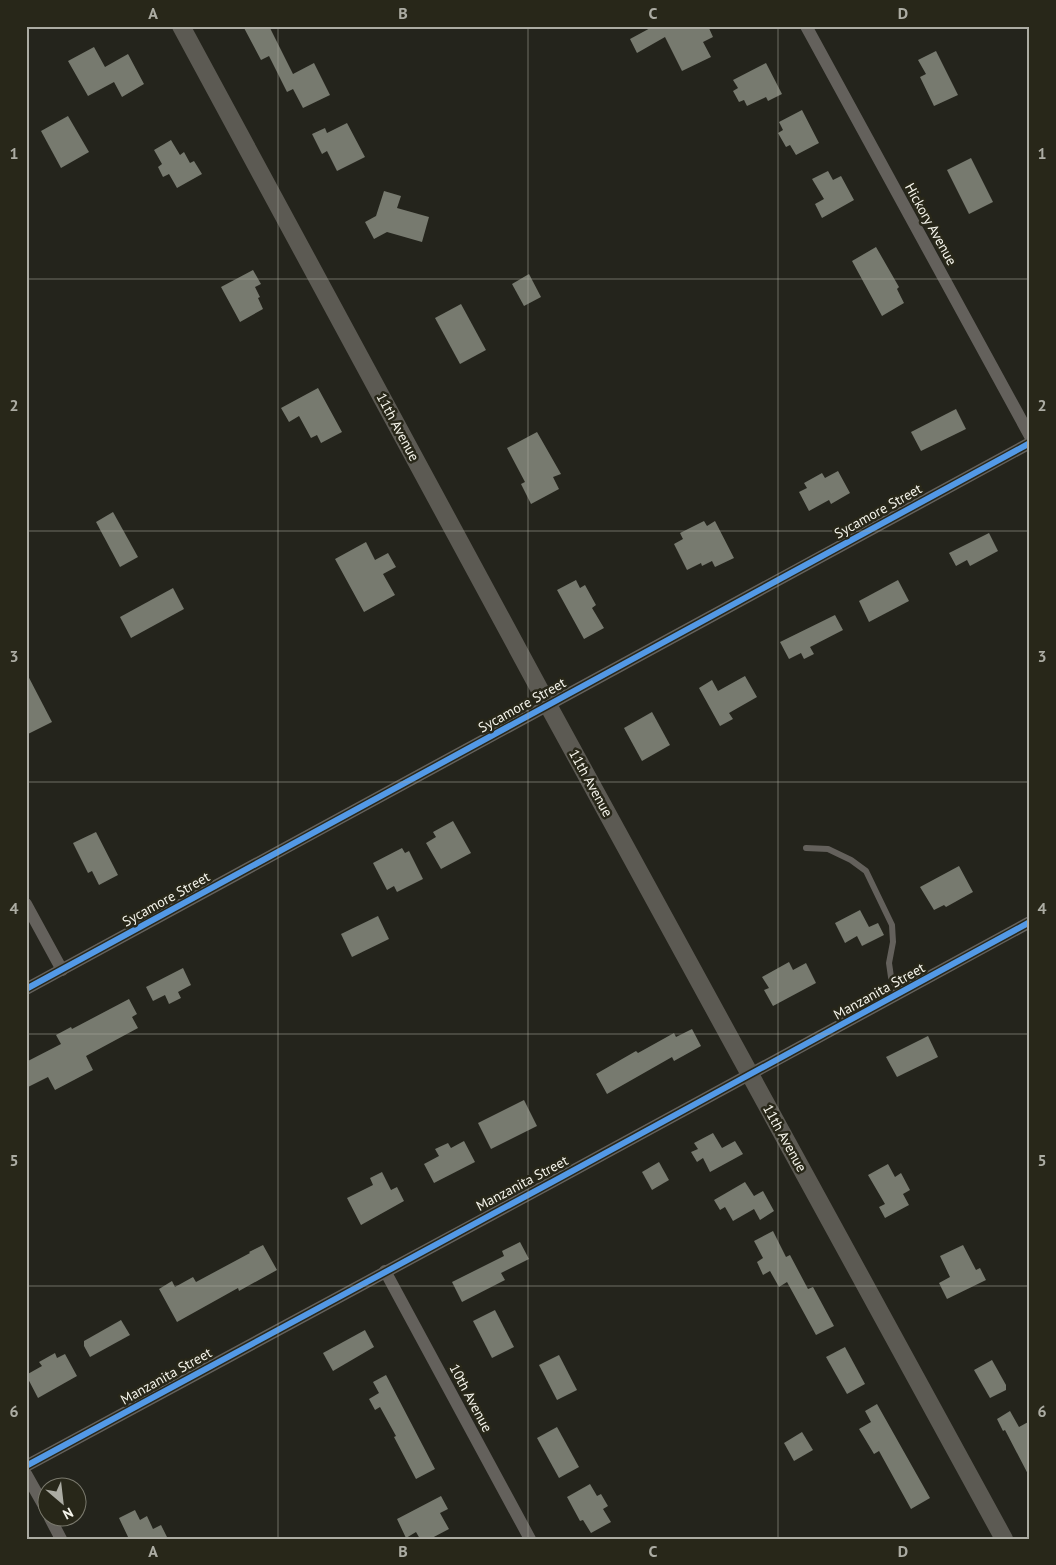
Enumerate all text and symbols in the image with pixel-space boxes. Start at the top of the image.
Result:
text: A [148,3,158,23]
text: B [398,3,408,23]
text: C [649,3,658,23]
text: D [898,3,908,23]
text: 1 [9,143,19,163]
text: 1 [1037,143,1047,163]
street label: Hickory Avenue [901,180,961,268]
street label: 11th Avenue [373,390,423,464]
text: 2 [9,395,19,415]
text: 2 [1037,395,1047,415]
street label: Sycamore Street [831,479,925,542]
text: 3 [9,646,19,666]
text: 3 [1037,646,1047,666]
street label: Sycamore Street [475,673,569,736]
street label: 11th Avenue [565,746,617,820]
street label: Sycamore Street [119,867,213,930]
text: 4 [9,898,19,918]
text: 4 [1037,898,1047,918]
street label: Manzanita Street [830,958,928,1023]
street label: 11th Avenue [759,1101,811,1175]
text: 5 [9,1150,19,1170]
text: 5 [1037,1150,1047,1170]
street label: Manzanita Street [473,1151,571,1215]
street label: Manzanita Street [117,1343,215,1408]
street label: 10th Avenue [446,1361,496,1435]
text: 6 [9,1401,19,1421]
text: 6 [1037,1401,1047,1421]
north arrow [38,1478,88,1528]
text: N [60,1503,76,1524]
text: A [148,1541,158,1561]
text: B [398,1541,408,1561]
text: C [649,1541,658,1561]
text: D [898,1541,908,1561]

